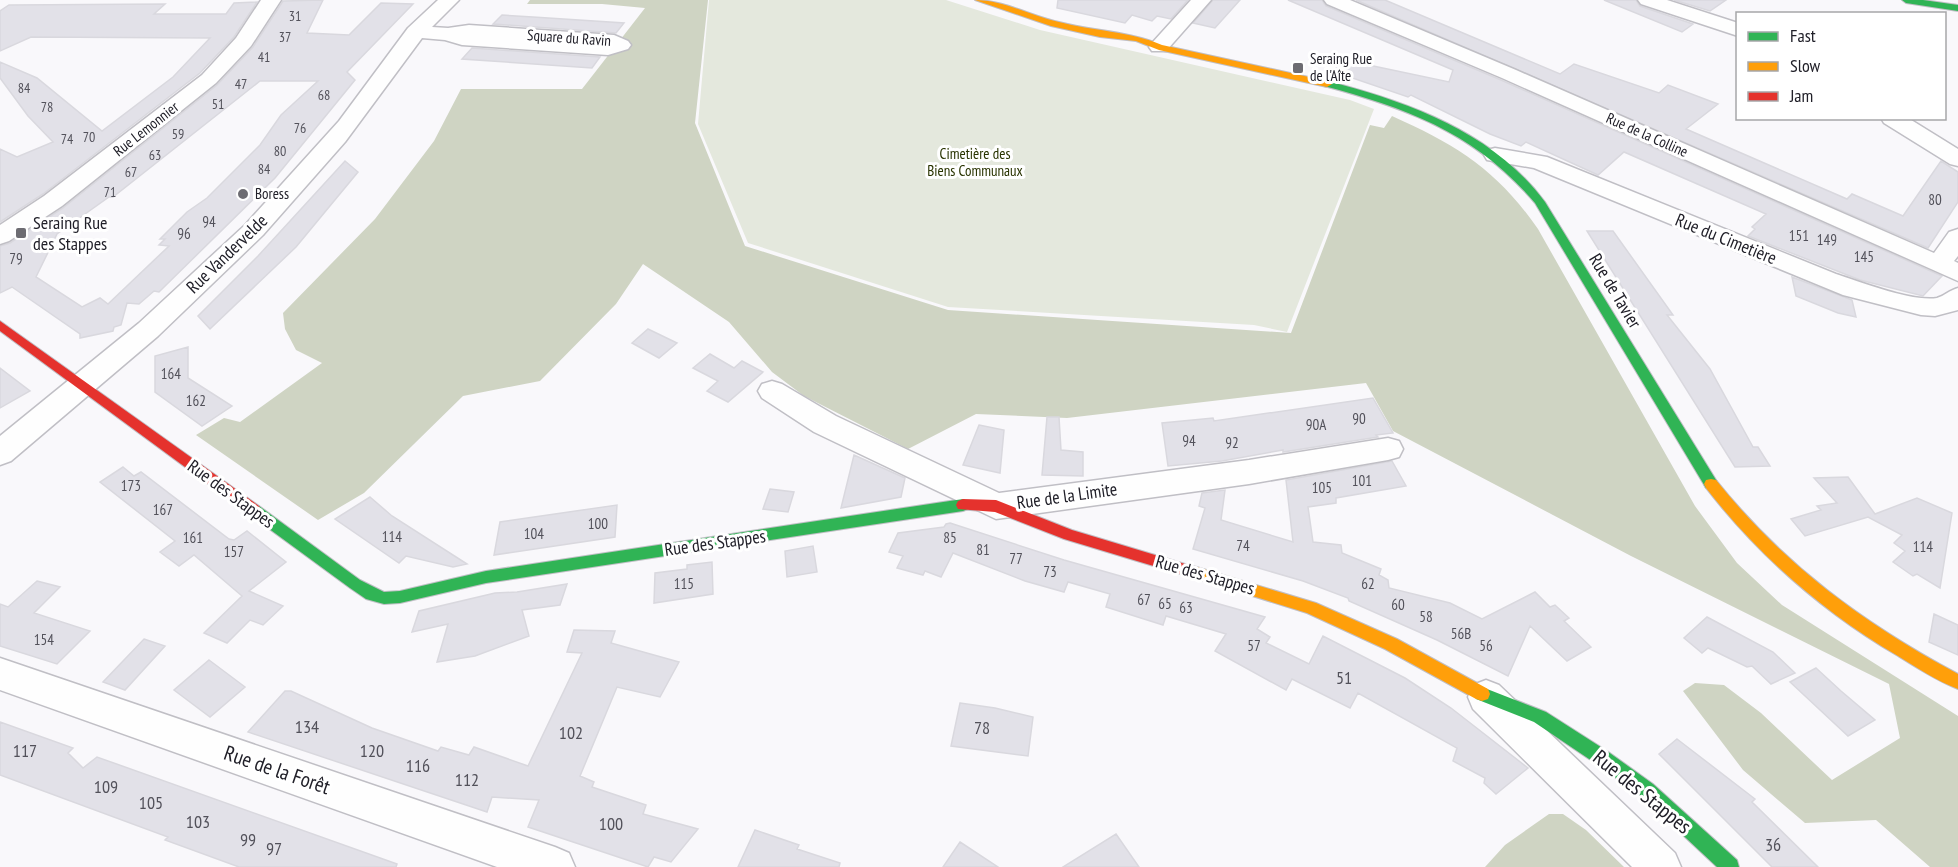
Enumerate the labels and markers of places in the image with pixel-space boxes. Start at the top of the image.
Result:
place label: Seraing Rue de l'Aîte [1310,49,1372,85]
marker: Seraing Rue de l'Aîte [1291,61,1305,75]
place label: Boress [255,184,289,203]
marker: Boress [236,187,250,201]
place label: Seraing Rue des Stappes [33,211,108,255]
marker: Seraing Rue des Stappes [14,226,28,240]

